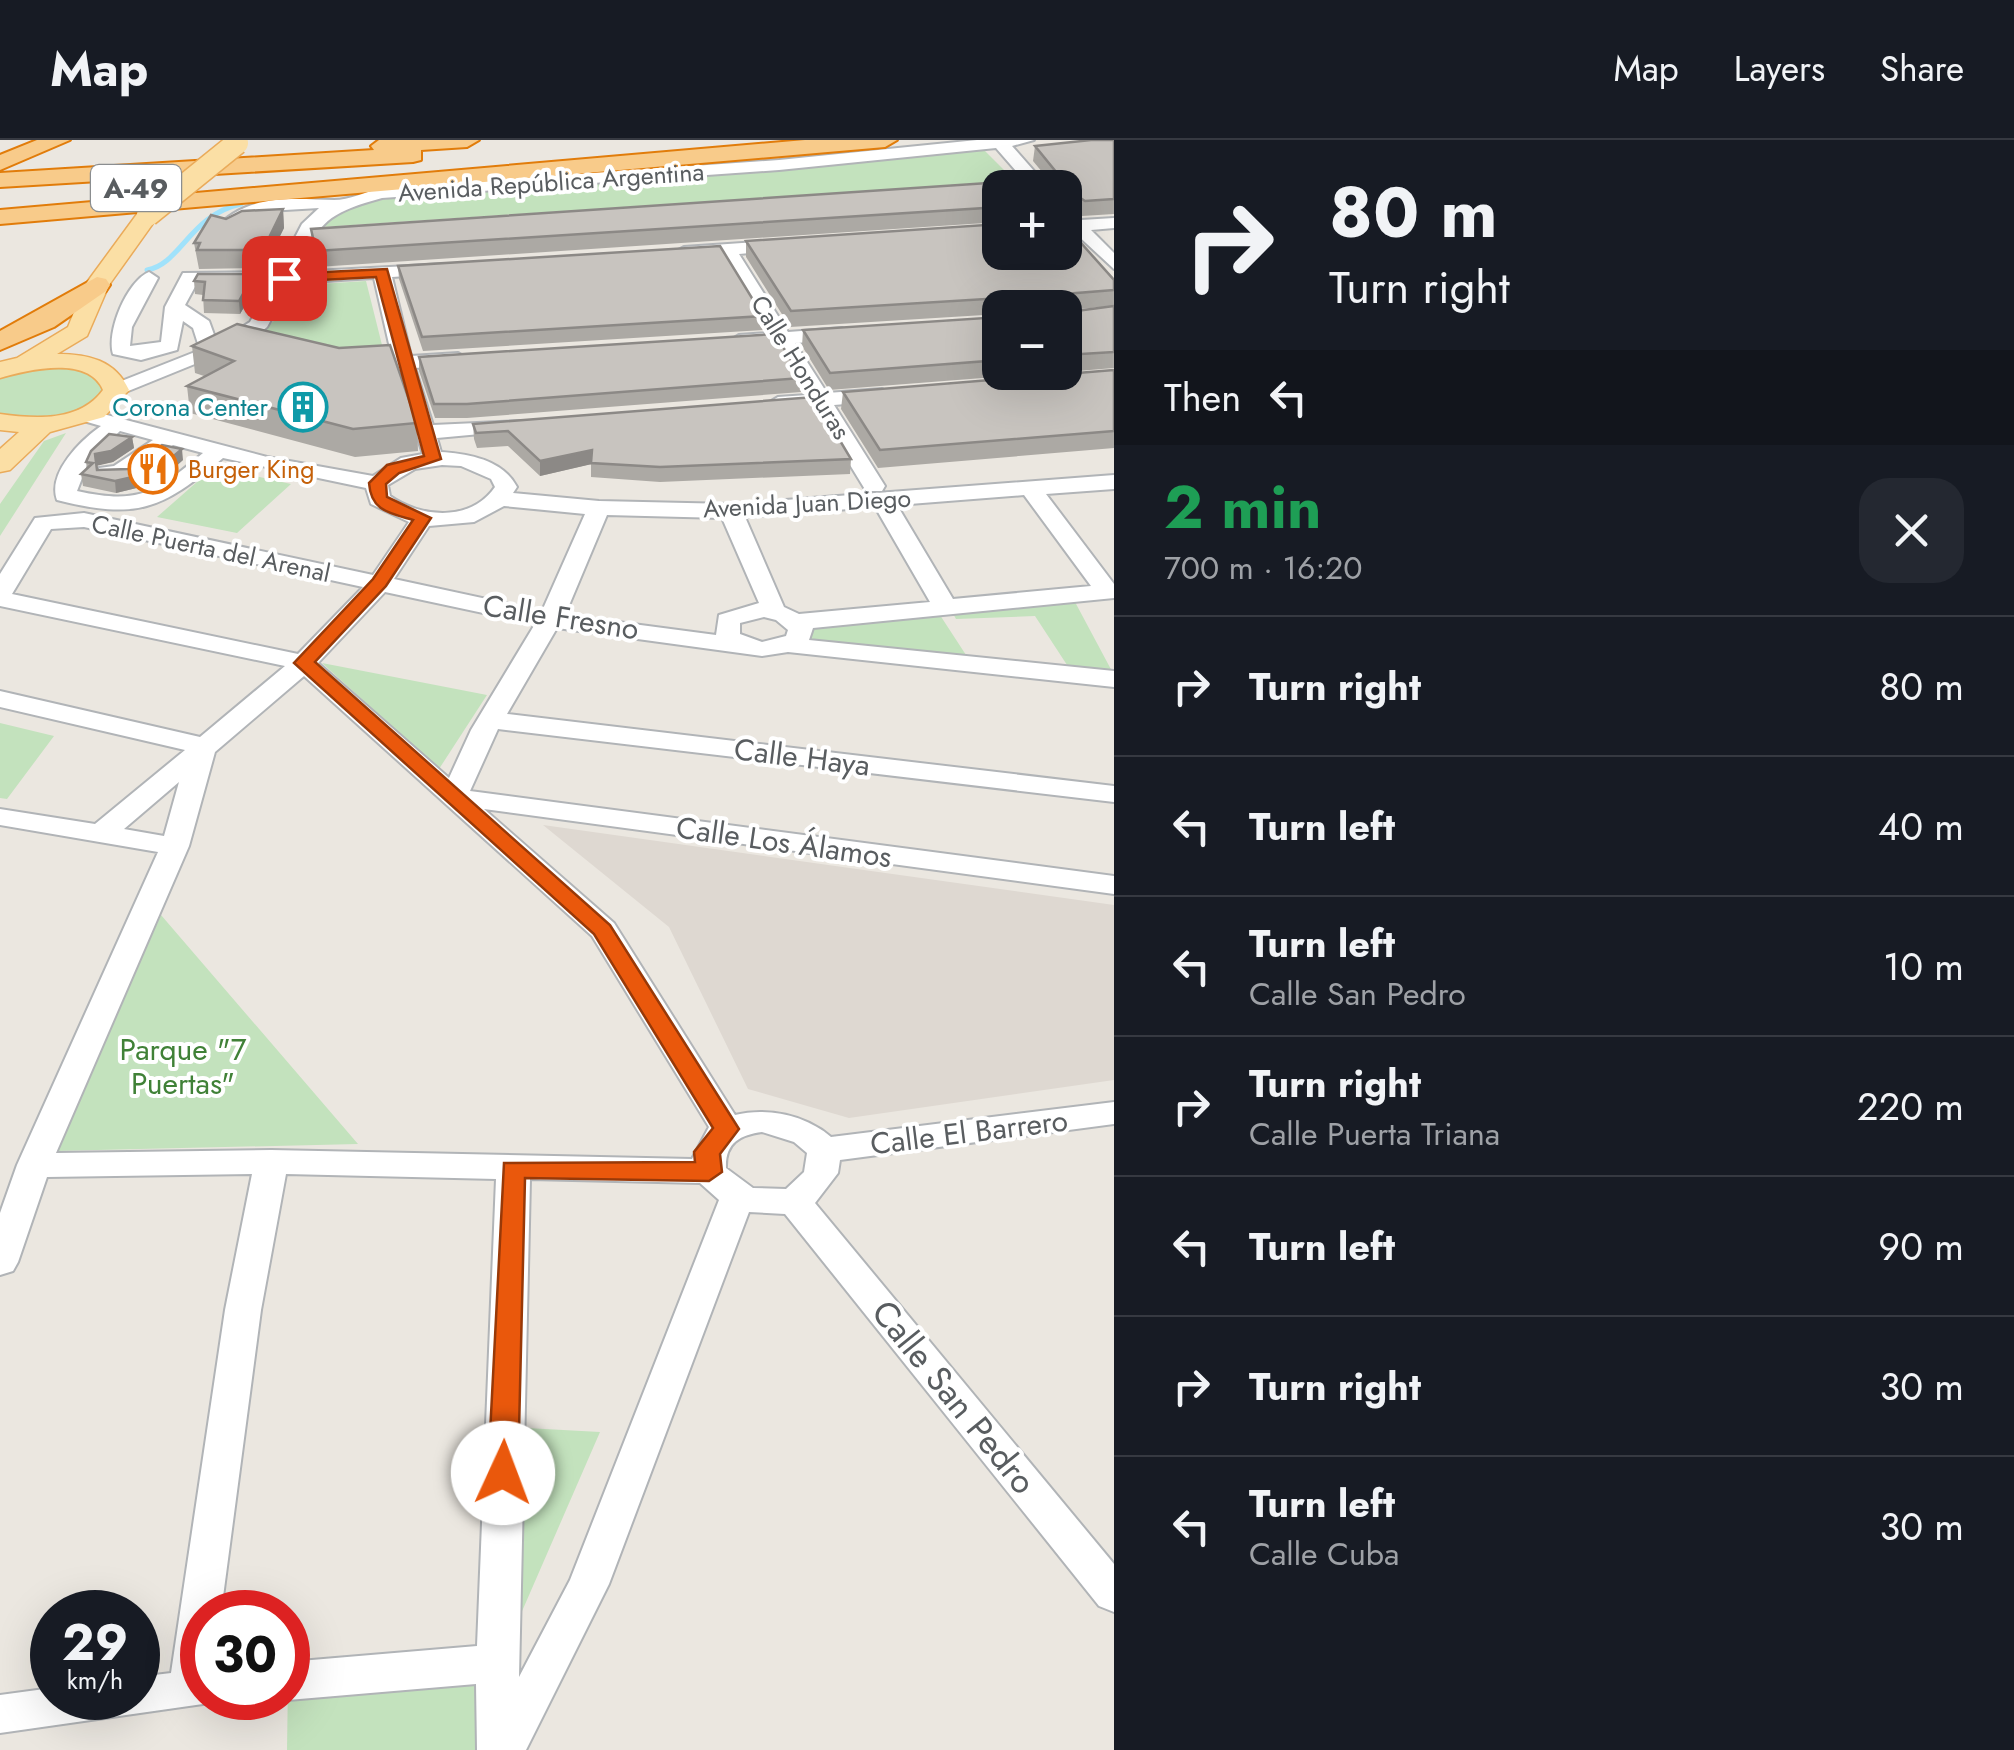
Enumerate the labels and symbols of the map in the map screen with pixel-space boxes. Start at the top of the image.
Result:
street label: Avenida República Argentina [397,153,705,211]
road number: A-49 [91,165,181,211]
pin [242,236,327,321]
street label: Calle Honduras [742,288,860,446]
building icon: Corona Center [277,381,329,433]
place label: Corona Center [112,389,268,425]
restaurant icon: Burger King [127,443,179,495]
place label: Burger King [188,451,314,487]
street label: Avenida Juan Diego [702,480,912,526]
street label: Calle Puerta del Arenal [88,505,334,591]
street label: Calle Fresno [480,583,642,651]
street label: Calle Haya [732,727,872,787]
street label: Calle Los Álamos [673,806,895,878]
park label: Parque "7 Puertas" [120,1028,247,1105]
street label: Calle El Barrero [868,1099,1070,1165]
street label: Calle San Pedro [860,1289,1048,1505]
position arrow [451,1421,555,1525]
speed limit sign: 30 [180,1590,310,1720]

